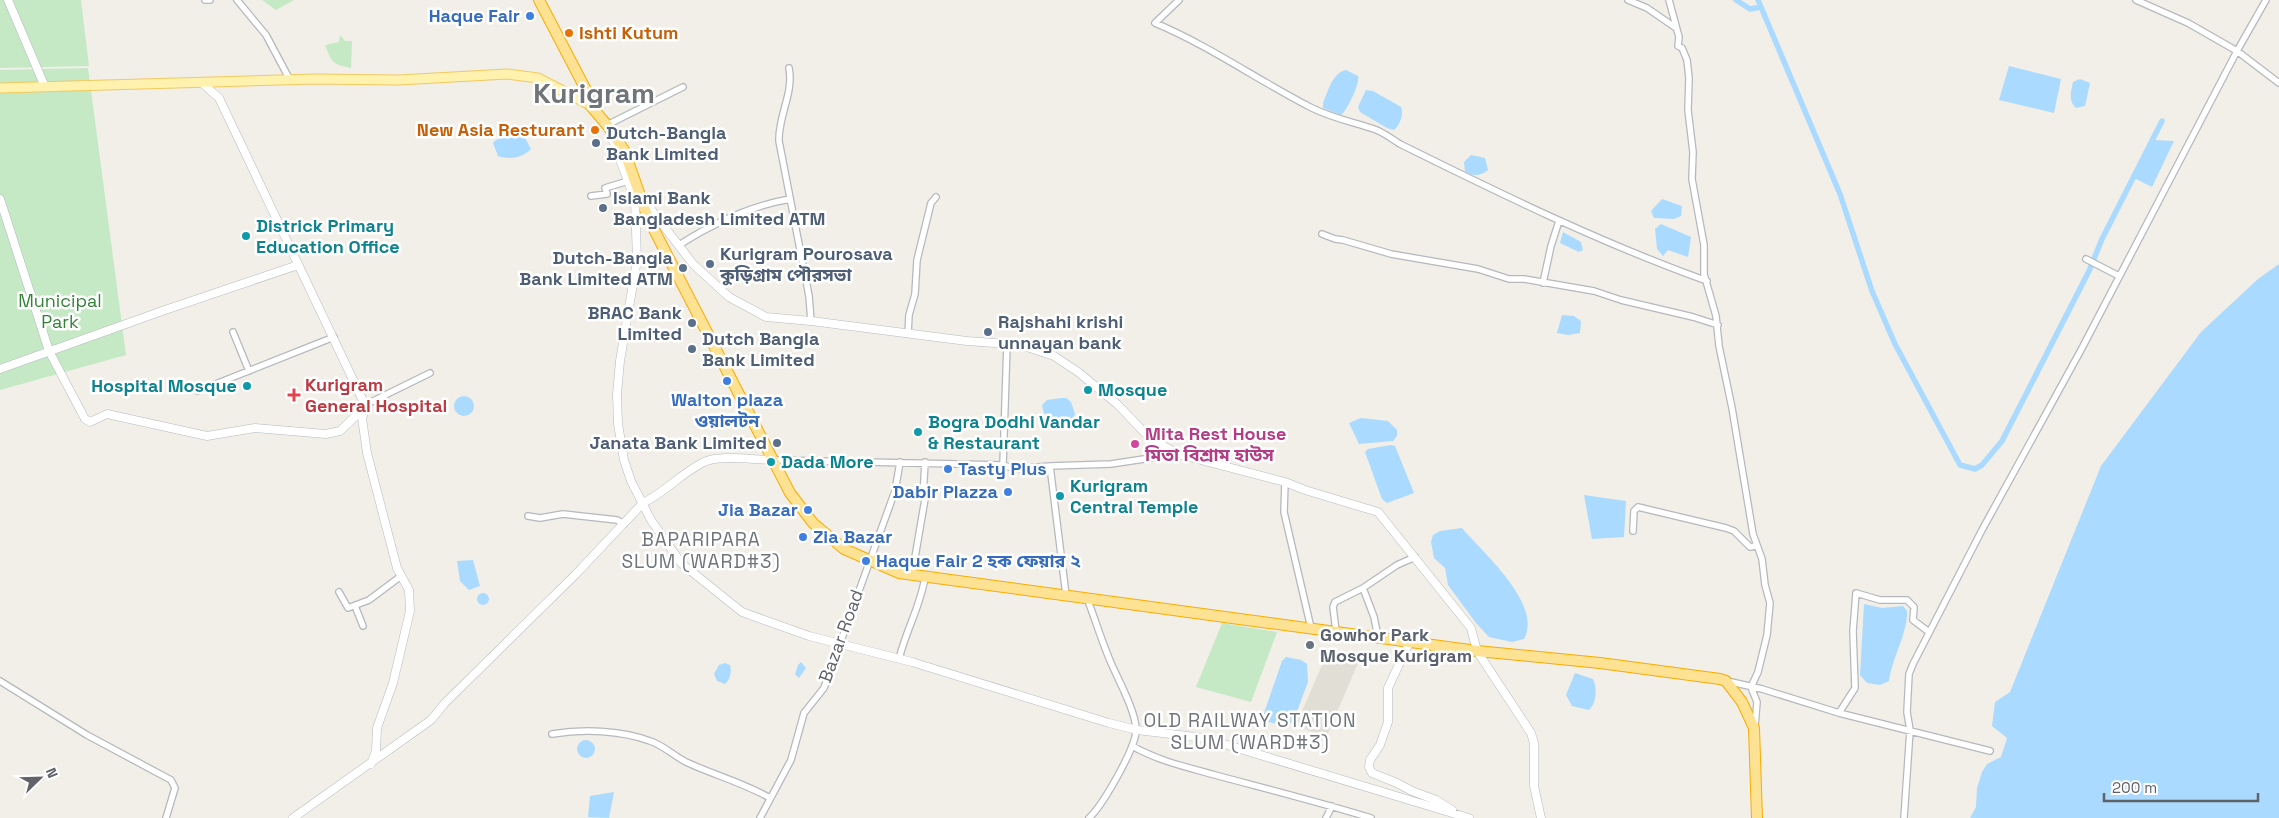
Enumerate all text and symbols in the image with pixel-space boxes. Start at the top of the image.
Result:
place label: Haque Fair [429,4,520,27]
marker: Haque Fair [524,10,536,22]
place label: Ishti Kutum [579,21,678,44]
marker: Ishti Kutum [563,27,575,39]
district label: Kurigram [533,75,655,111]
place label: New Asia Resturant [417,118,585,141]
place label: Dutch-Bangla Bank Limited [606,121,727,165]
marker: New Asia Resturant [589,124,601,136]
marker: Dutch-Bangla Bank Limited [590,137,602,149]
place label: Islami Bank Bangladesh Limited ATM [613,186,825,230]
marker: Islami Bank Bangladesh Limited ATM [597,202,609,214]
place label: Districk Primary Education Office [256,214,400,258]
marker: Districk Primary Education Office [240,230,252,242]
place label: Kurigram Pourosava কুড়িগ্রাম পৌরসভা [719,242,893,286]
place label: Dutch-Bangla Bank Limited ATM [519,246,674,290]
marker: Kurigram Pourosava কুড়িগ্রাম পৌরসভা [704,258,716,270]
marker: Dutch-Bangla Bank Limited ATM [677,262,689,274]
park label: Municipal Park [18,289,102,333]
place label: BRAC Bank Limited [588,301,682,345]
place label: Rajshahi krishi unnayan bank [998,310,1123,354]
marker: BRAC Bank Limited [686,317,698,329]
marker: Rajshahi krishi unnayan bank [982,326,994,338]
place label: Dutch Bangla Bank Limited [702,327,820,371]
marker: Dutch Bangla Bank Limited [686,343,698,355]
place label: Kurigram General Hospital [305,373,447,417]
place label: Hospital Mosque [91,374,237,397]
marker: Walton plaza ওয়ালটন [721,375,733,387]
place label: Mosque [1098,378,1167,401]
marker: Hospital Mosque [241,380,253,392]
marker: Mosque [1082,384,1094,396]
marker: Kurigram General Hospital [287,388,301,402]
place label: Walton plaza ওয়ালটন [671,388,784,432]
place label: Bogra Dodhi Vandar & Restaurant [928,410,1100,454]
place label: Mita Rest House মিতা বিশ্রাম হাউস [1144,422,1286,466]
marker: Bogra Dodhi Vandar & Restaurant [912,426,924,438]
place label: Janata Bank Limited [590,431,767,454]
marker: Janata Bank Limited [771,437,783,449]
marker: Mita Rest House মিতা বিশ্রাম হাউস [1129,438,1141,450]
place label: Dada More [781,450,874,473]
marker: Dada More [765,456,777,468]
place label: Tasty Plus [958,457,1047,480]
marker: Tasty Plus [942,463,954,475]
place label: Kurigram Central Temple [1070,474,1198,518]
place label: Dabir Plazza [893,480,999,503]
marker: Dabir Plazza [1002,486,1014,498]
marker: Kurigram Central Temple [1054,490,1066,502]
place label: Jia Bazar [718,498,798,521]
marker: Jia Bazar [802,504,814,516]
place label: Zia Bazar [813,525,892,548]
district label: BAPARIPARA SLUM (WARD#3) [621,527,781,574]
marker: Zia Bazar [797,531,809,543]
place label: Haque Fair 2 হক ফেয়ার ২ [876,549,1081,572]
marker: Haque Fair 2 হক ফেয়ার ২ [860,555,872,567]
street label: Bazar Road [813,586,868,686]
place label: Gowhor Park Mosque Kurigram [1320,623,1472,667]
marker: Gowhor Park Mosque Kurigram [1304,639,1316,651]
district label: OLD RAILWAY STATION SLUM (WARD#3) [1143,708,1357,755]
north arrow [15,753,65,803]
text: N [42,765,62,781]
scale bar [2104,770,2258,802]
text: 200 m [2112,778,2157,797]

